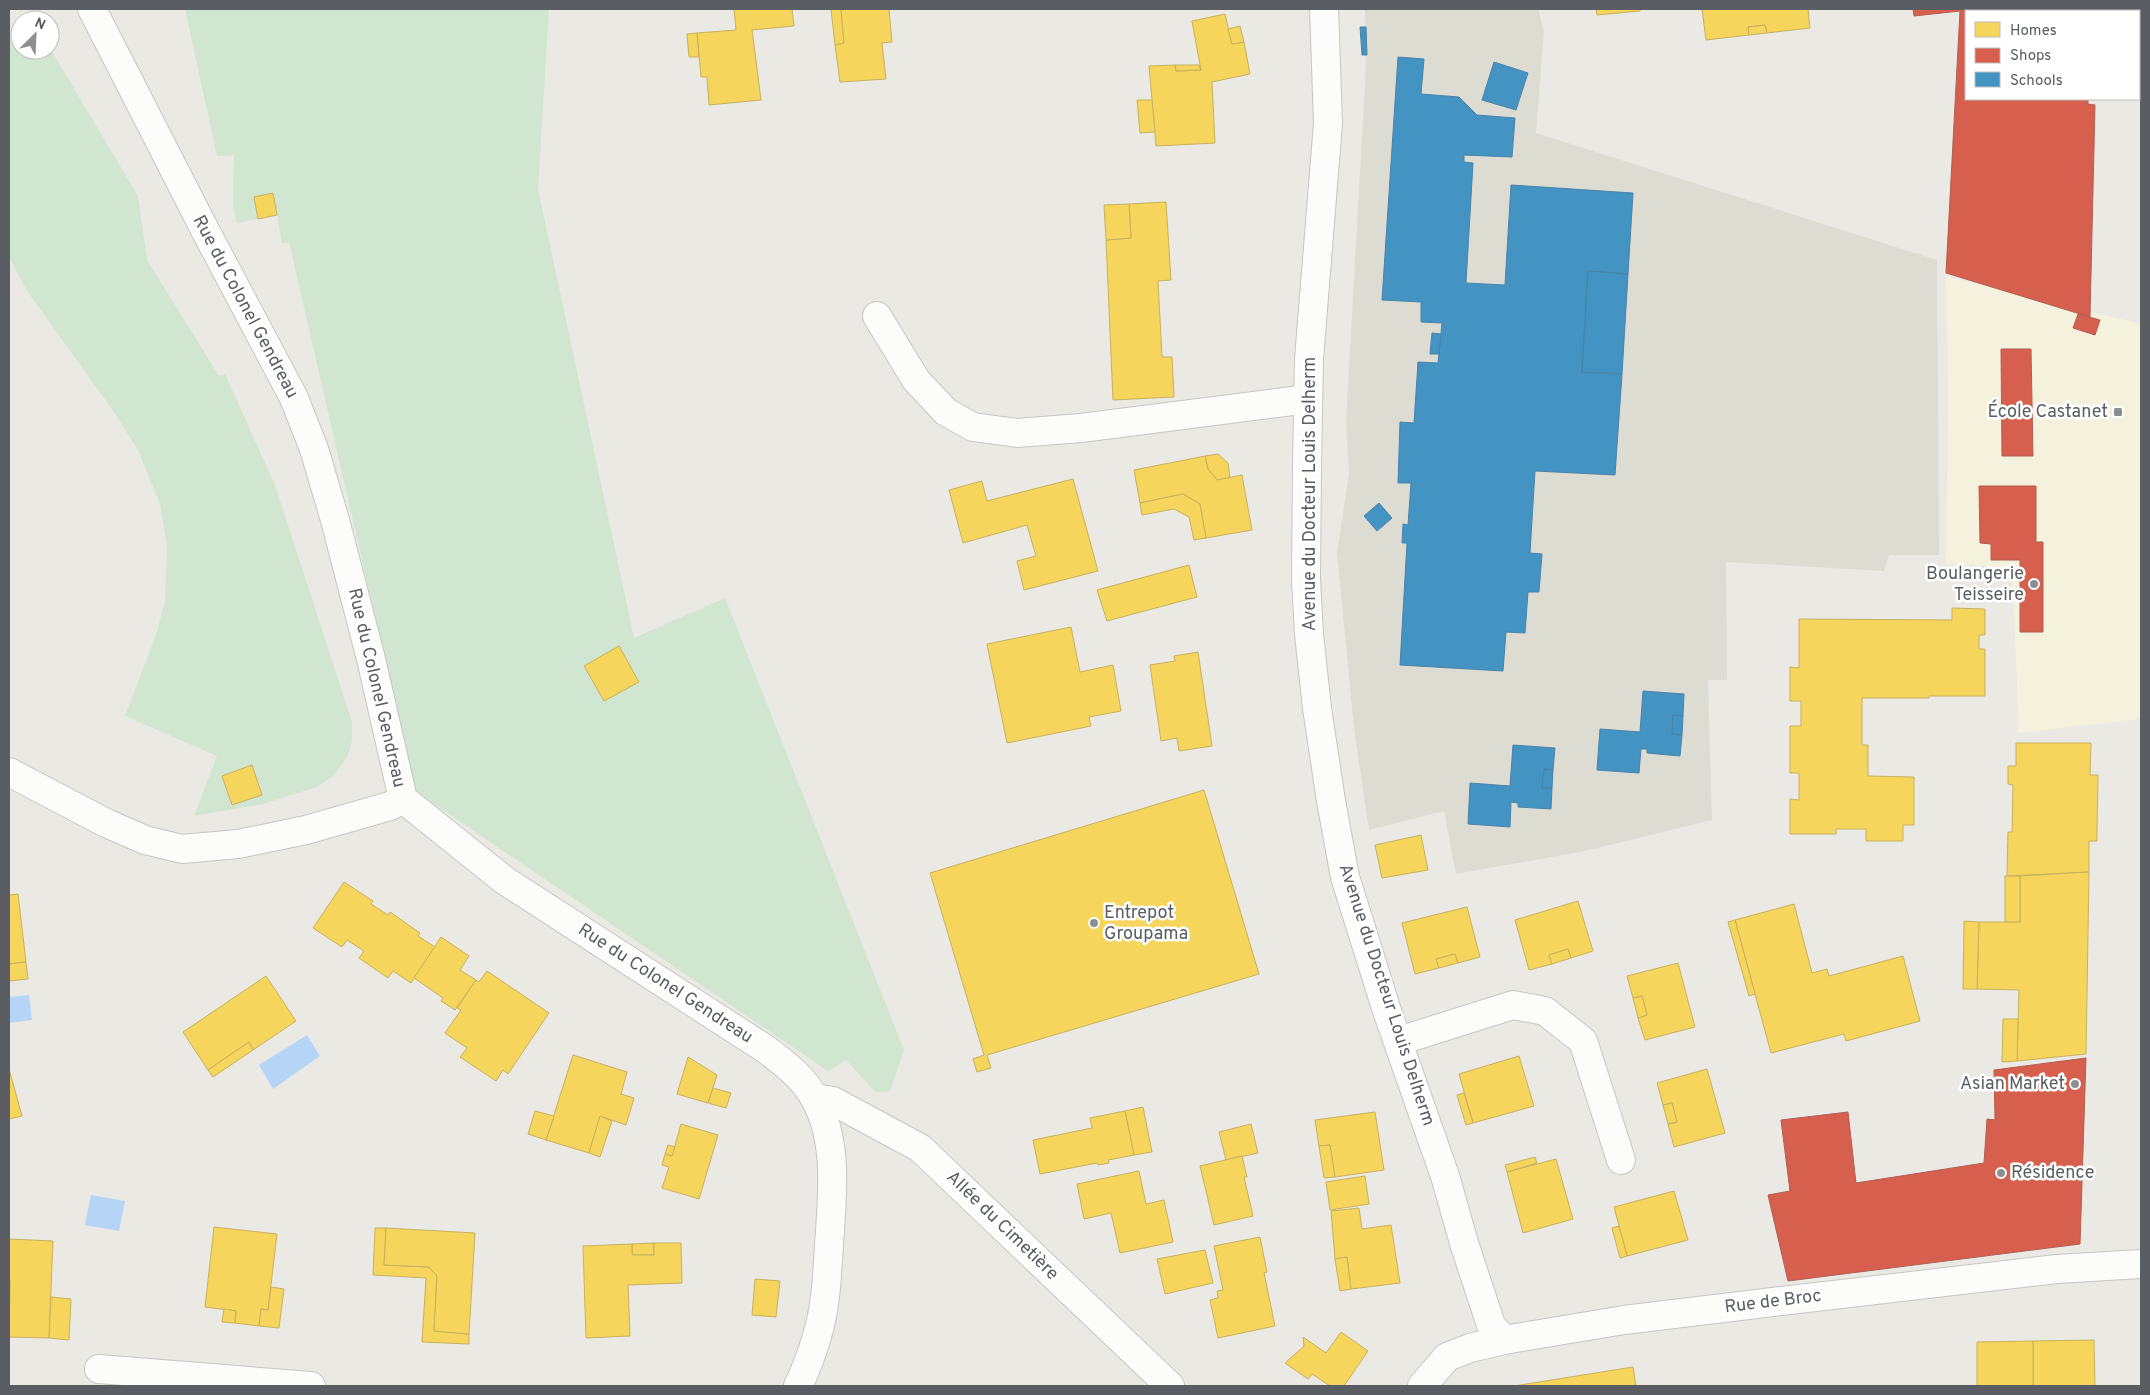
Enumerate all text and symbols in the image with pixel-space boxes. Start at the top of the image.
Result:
north arrow [10,10,60,60]
legend [1965,10,2140,100]
text: N [32,15,48,34]
text: Homes [2010,22,2057,41]
text: Shops [2010,47,2051,66]
text: Schools [2010,72,2063,91]
street label: Rue du Colonel Gendreau [187,211,303,403]
street label: Avenue du Docteur Louis Delherm [1299,357,1322,631]
place label: École Castanet [1988,399,2108,424]
marker: École Castanet [2112,406,2124,418]
place label: Boulangerie Teisseire [1926,563,2024,607]
marker: Boulangerie Teisseire [2028,578,2040,590]
street label: Rue du Colonel Gendreau [342,586,410,790]
street label: Avenue du Docteur Louis Delherm [1333,861,1439,1129]
place label: Entrepot Groupama [1104,902,1188,946]
marker: Entrepot Groupama [1088,917,1100,929]
street label: Rue du Colonel Gendreau [573,919,757,1049]
place label: Asian Market [1960,1073,2065,1096]
marker: Asian Market [2069,1078,2081,1090]
place label: Résidence [2011,1162,2094,1185]
street label: Allée du Cimetière [941,1166,1063,1286]
marker: Résidence [1995,1167,2007,1179]
street label: Rue de Broc [1723,1285,1823,1319]

